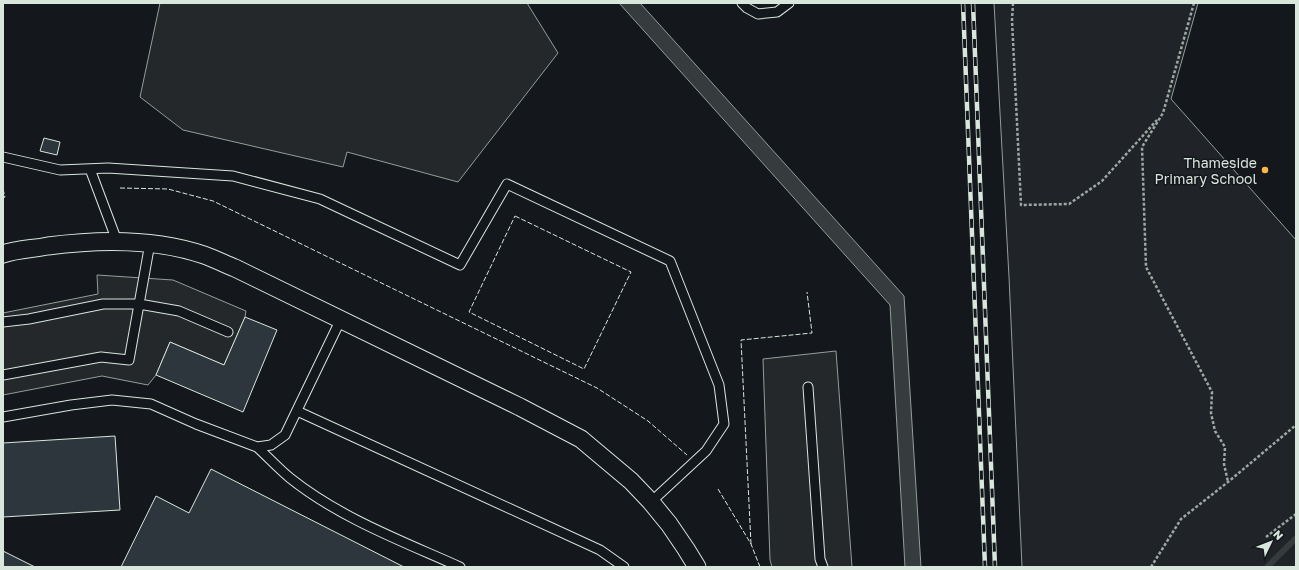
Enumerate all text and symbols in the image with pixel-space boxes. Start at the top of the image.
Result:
place label: Thameside Primary School [1155,154,1257,187]
marker: Thameside Primary School [1260,165,1270,175]
north arrow [1251,522,1291,562]
text: N [1271,527,1286,542]

